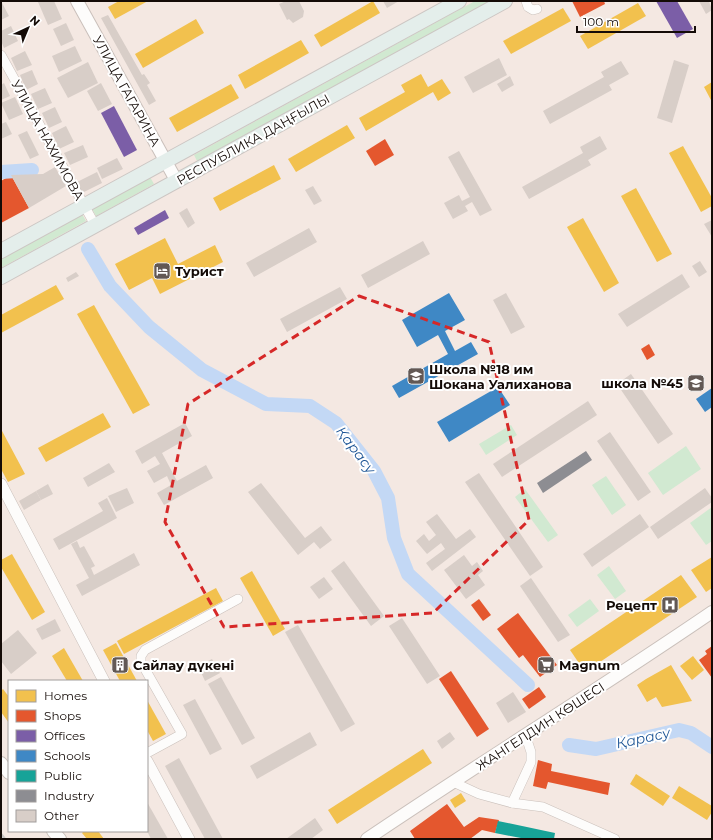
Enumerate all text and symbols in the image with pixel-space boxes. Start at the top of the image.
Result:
north arrow [8,8,48,48]
scale bar [577,8,695,34]
text: N [27,13,43,29]
text: 100 m [583,14,619,29]
street label: УЛИЦА ГАГАРИНА [90,33,164,149]
street label: УЛИЦА НАХИМОВА [8,77,88,203]
street label: РЕСПУБЛИКА ДАҢҒЫЛЫ [174,90,332,188]
hotel icon: Турист [152,261,172,281]
place label: Турист [175,263,224,279]
place label: Школа №18 им Шокана Уалиханова [429,361,572,392]
school or university icon: Школа №18 им Шокана Уалиханова [406,366,426,386]
school or university icon: школа №45 [686,373,706,393]
place label: школа №45 [601,375,683,391]
water label: Қарасу [332,423,380,478]
hospital icon: Рецепт [660,595,680,615]
place label: Рецепт [606,597,657,613]
building icon: Сайлау дүкені [110,655,130,675]
supermarket icon: Magnum [536,655,556,675]
place label: Сайлау дүкені [133,657,234,673]
place label: Magnum [559,657,620,673]
street label: ЖАНГЕЛДИН КӨШЕСІ [473,678,607,774]
legend [8,680,148,832]
text: Homes [44,688,87,703]
text: Shops [44,708,81,723]
water label: Қарасу [614,723,673,753]
text: Offices [44,728,85,743]
text: Schools [44,748,90,763]
text: Public [44,768,82,783]
text: Industry [44,788,94,803]
text: Other [44,808,79,823]

